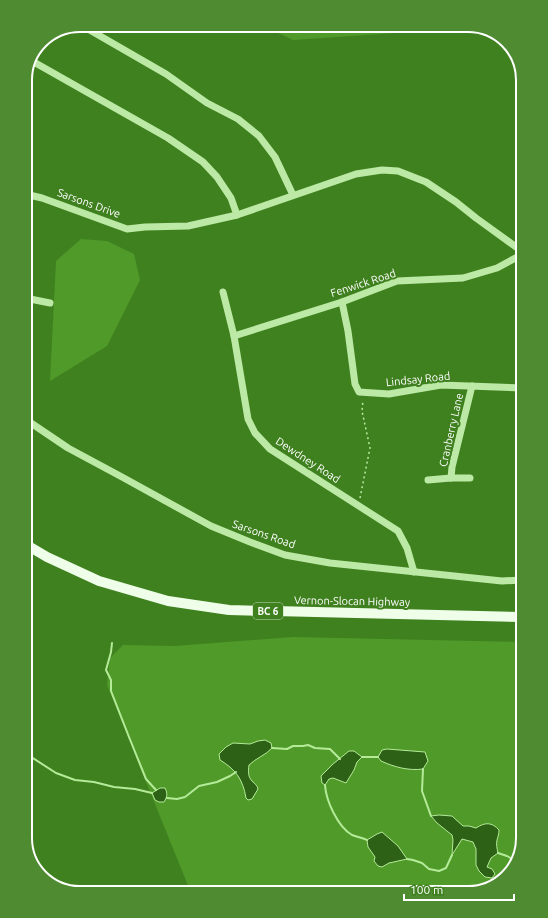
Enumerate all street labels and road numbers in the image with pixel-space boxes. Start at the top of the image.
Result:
street label: Sarsons Drive [56,186,122,220]
street label: Fenwick Road [329,267,397,299]
street label: Lindsay Road [385,370,451,388]
street label: Cranberry Lane [437,392,465,468]
street label: Dewdney Road [274,435,342,485]
street label: Sarsons Road [231,518,297,550]
street label: Vernon-Slocan Highway [294,594,411,608]
road number: BC 6 [253,603,283,619]

